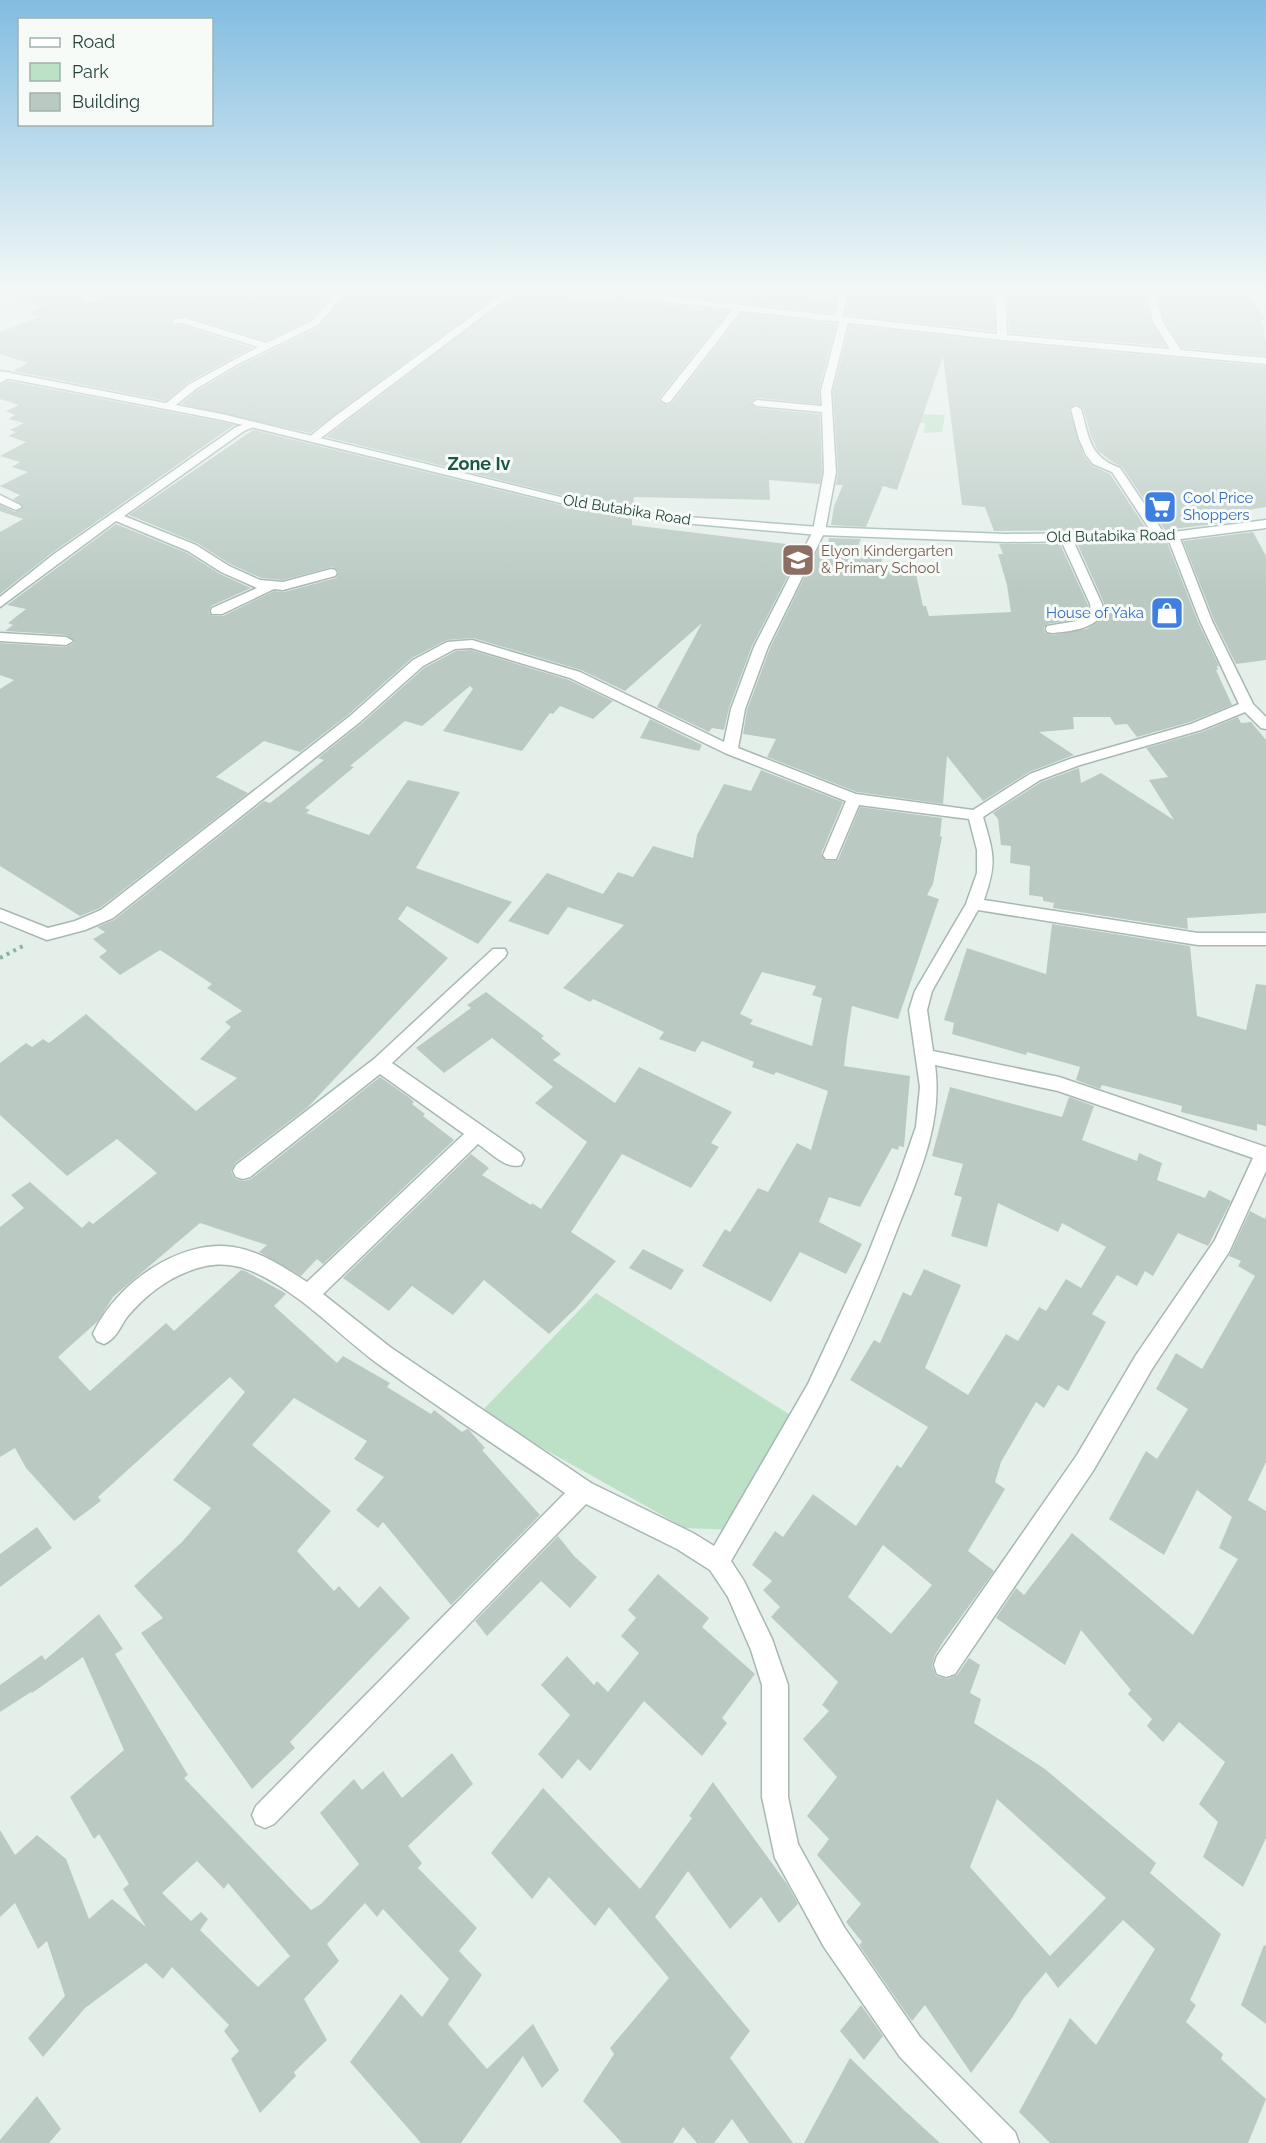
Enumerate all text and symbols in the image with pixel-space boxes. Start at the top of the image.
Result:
legend [18,18,213,126]
text: Road [72,31,115,52]
text: Park [72,61,109,82]
text: Building [72,91,140,112]
district label: Zone Iv [448,453,511,474]
supermarket icon: Cool Price Shoppers [1142,489,1178,525]
place label: Cool Price Shoppers [1183,489,1254,524]
street label: Old Butabika Road [562,491,692,529]
street label: Old Butabika Road [1046,526,1176,546]
school or university icon: Elyon Kindergarten & Primary School [780,542,816,578]
place label: Elyon Kindergarten & Primary School [821,542,953,577]
shop icon: House of Yaka [1149,595,1185,631]
place label: House of Yaka [1046,604,1144,622]

